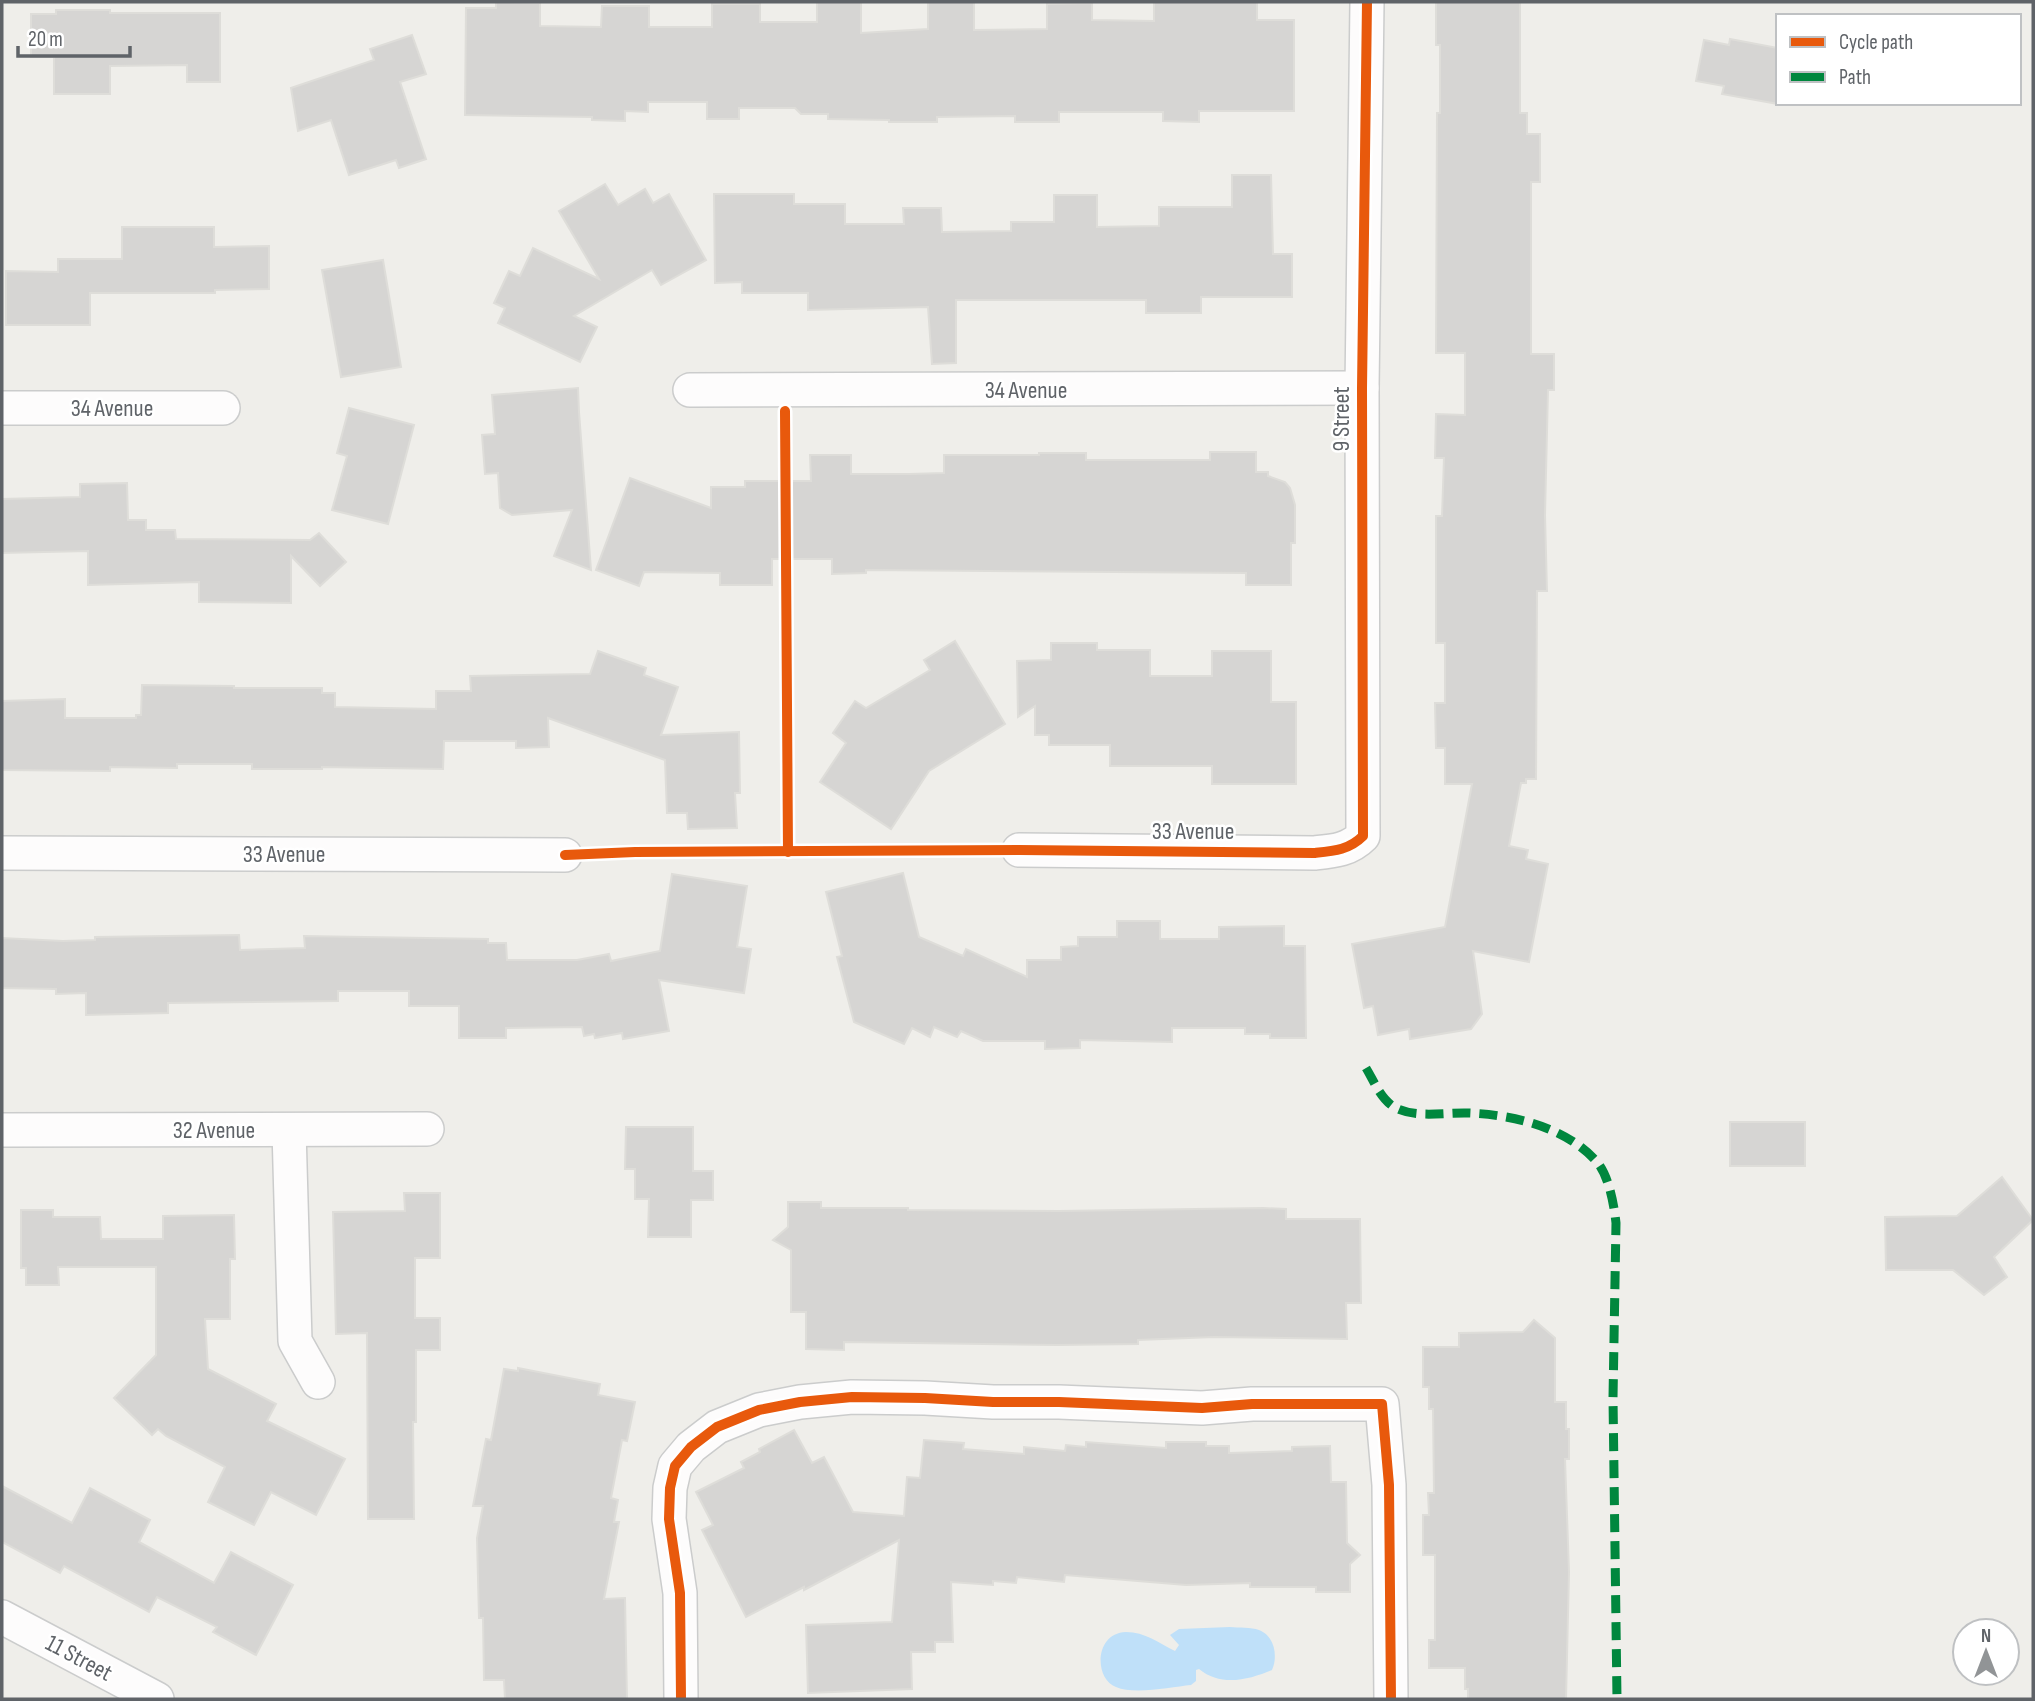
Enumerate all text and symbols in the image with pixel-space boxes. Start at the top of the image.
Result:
scale bar [18,14,130,58]
legend [1776,14,2021,105]
text: 20 m [28,27,63,52]
text: Cycle path [1839,30,1913,55]
text: Path [1839,65,1871,90]
street label: 34 Avenue [985,376,1067,405]
street label: 9 Street [1327,386,1356,452]
street label: 34 Avenue [71,394,153,423]
street label: 33 Avenue [1152,817,1234,846]
street label: 33 Avenue [243,840,325,869]
street label: 32 Avenue [173,1116,255,1145]
north arrow [1951,1617,2021,1687]
text: N [1981,1625,1991,1648]
street label: 11 Street [41,1628,117,1688]

